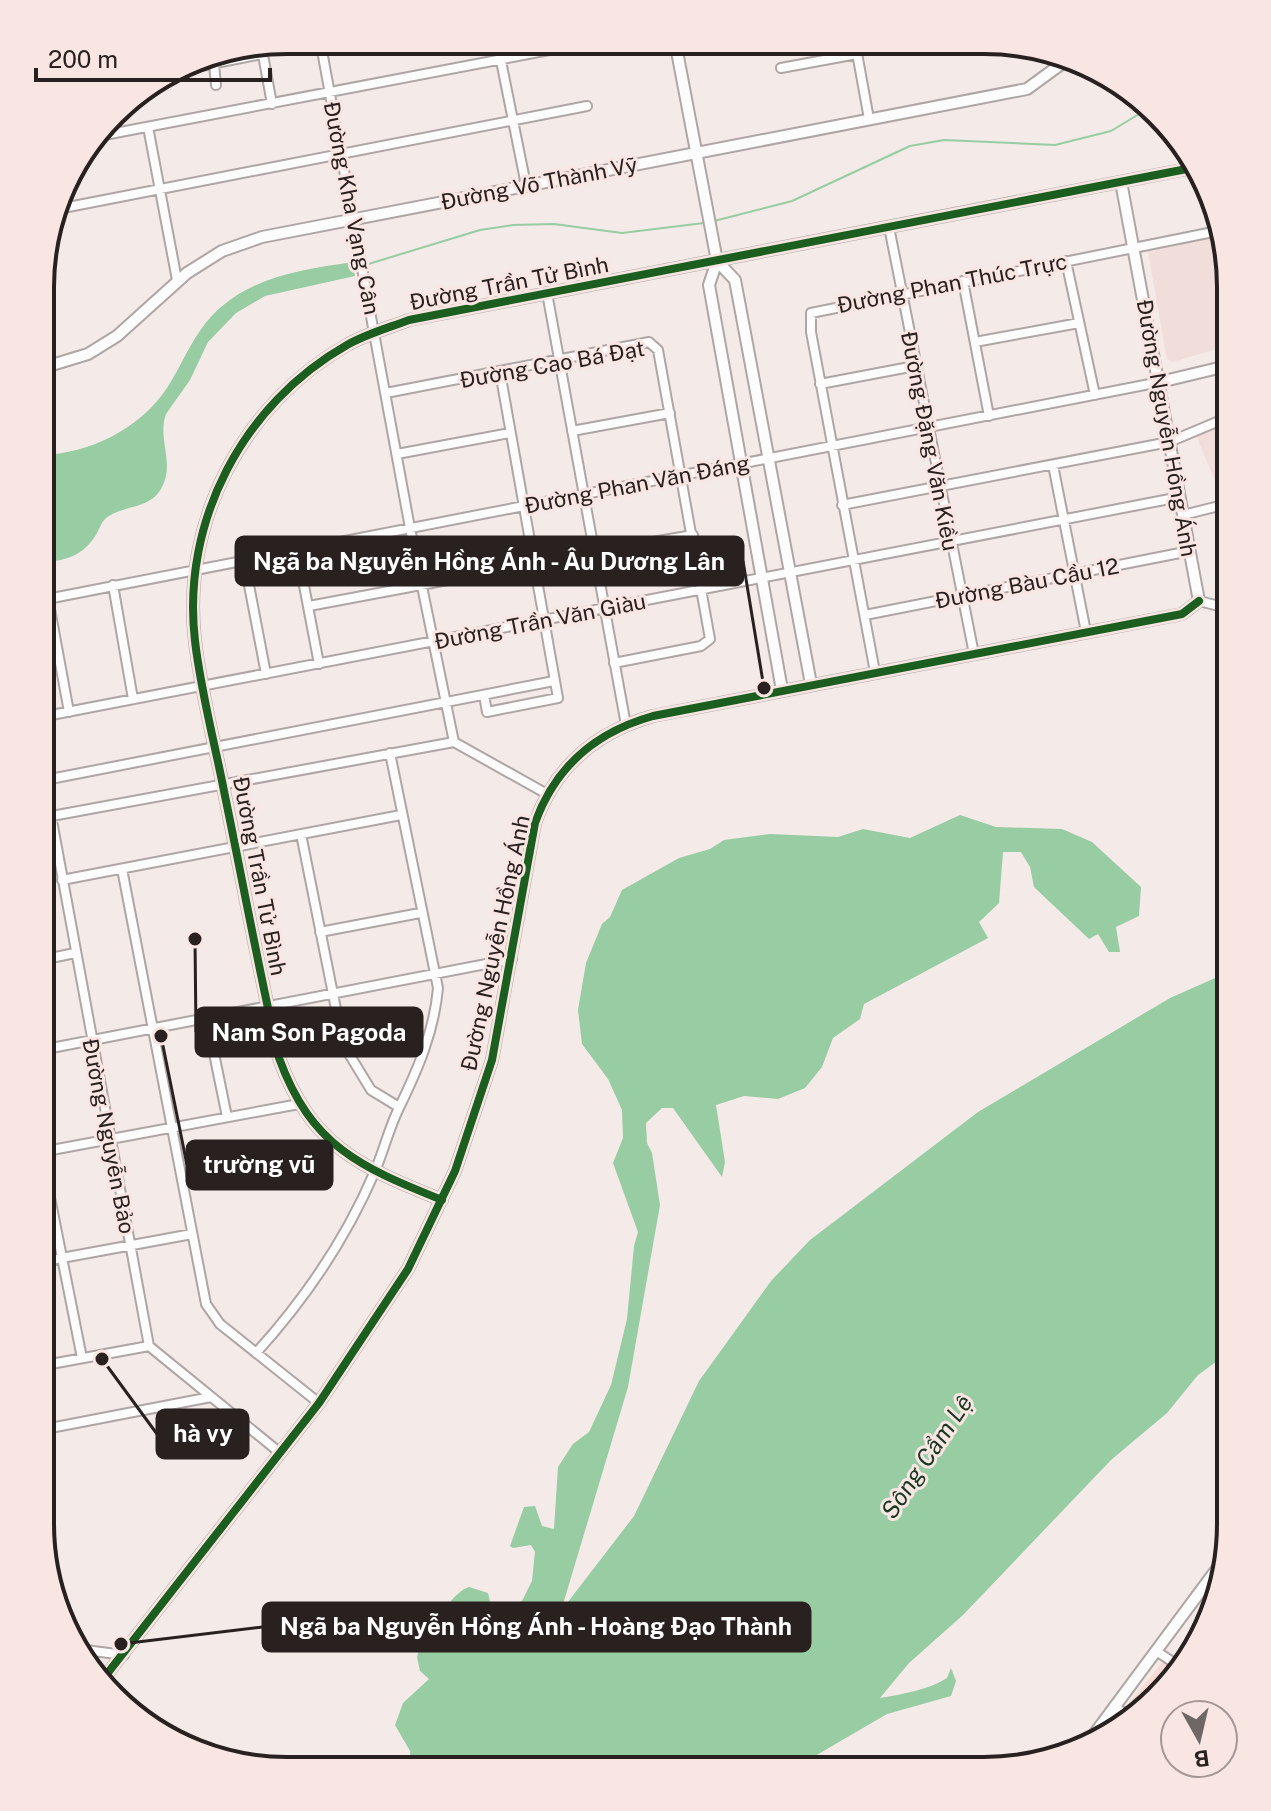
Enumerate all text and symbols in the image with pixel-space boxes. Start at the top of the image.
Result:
scale bar [36,32,270,82]
text: 200 m [48,45,118,73]
street label: Đường Kha Vạng Cân [319,99,385,317]
street label: Đường Võ Thành Vỹ [438,151,640,215]
street label: Đường Phan Thúc Trực [835,248,1069,318]
street label: Đường Trần Tử Bình [407,251,611,315]
street label: Đường Nguyễn Hồng Ánh [1132,297,1202,559]
street label: Đường Đặng Văn Kiều [896,329,964,553]
street label: Đường Cao Bá Đạt [458,335,646,393]
street label: Đường Phan Văn Đáng [522,449,752,519]
callout: Ngã ba Nguyễn Hồng Ánh - Âu Dương Lân [236,537,743,585]
text: Ngã ba Nguyễn Hồng Ánh - Âu Dương Lân [253,547,725,575]
street label: Đường Bàu Cầu 12 [933,552,1121,614]
street label: Đường Trần Văn Giàu [432,588,648,654]
street label: Đường Trần Tử Bình [228,774,292,978]
street label: Đường Nguyễn Hồng Ánh [455,813,535,1073]
callout: Nam Son Pagoda [196,1008,422,1056]
text: Nam Son Pagoda [212,1018,406,1046]
street label: Đường Nguyễn Bảo [77,1036,141,1236]
callout: trường vũ [187,1141,332,1189]
text: trường vũ [203,1150,315,1178]
water label: Sông Cẩm Lệ [875,1389,978,1523]
callout: hà vy [157,1410,248,1458]
text: hà vy [173,1419,233,1447]
callout: Ngã ba Nguyễn Hồng Ánh - Hoàng Đạo Thành [263,1603,810,1651]
text: Ngã ba Nguyễn Hồng Ánh - Hoàng Đạo Thành [280,1612,792,1640]
north arrow [1159,1699,1239,1779]
text: B [1193,1745,1211,1773]

